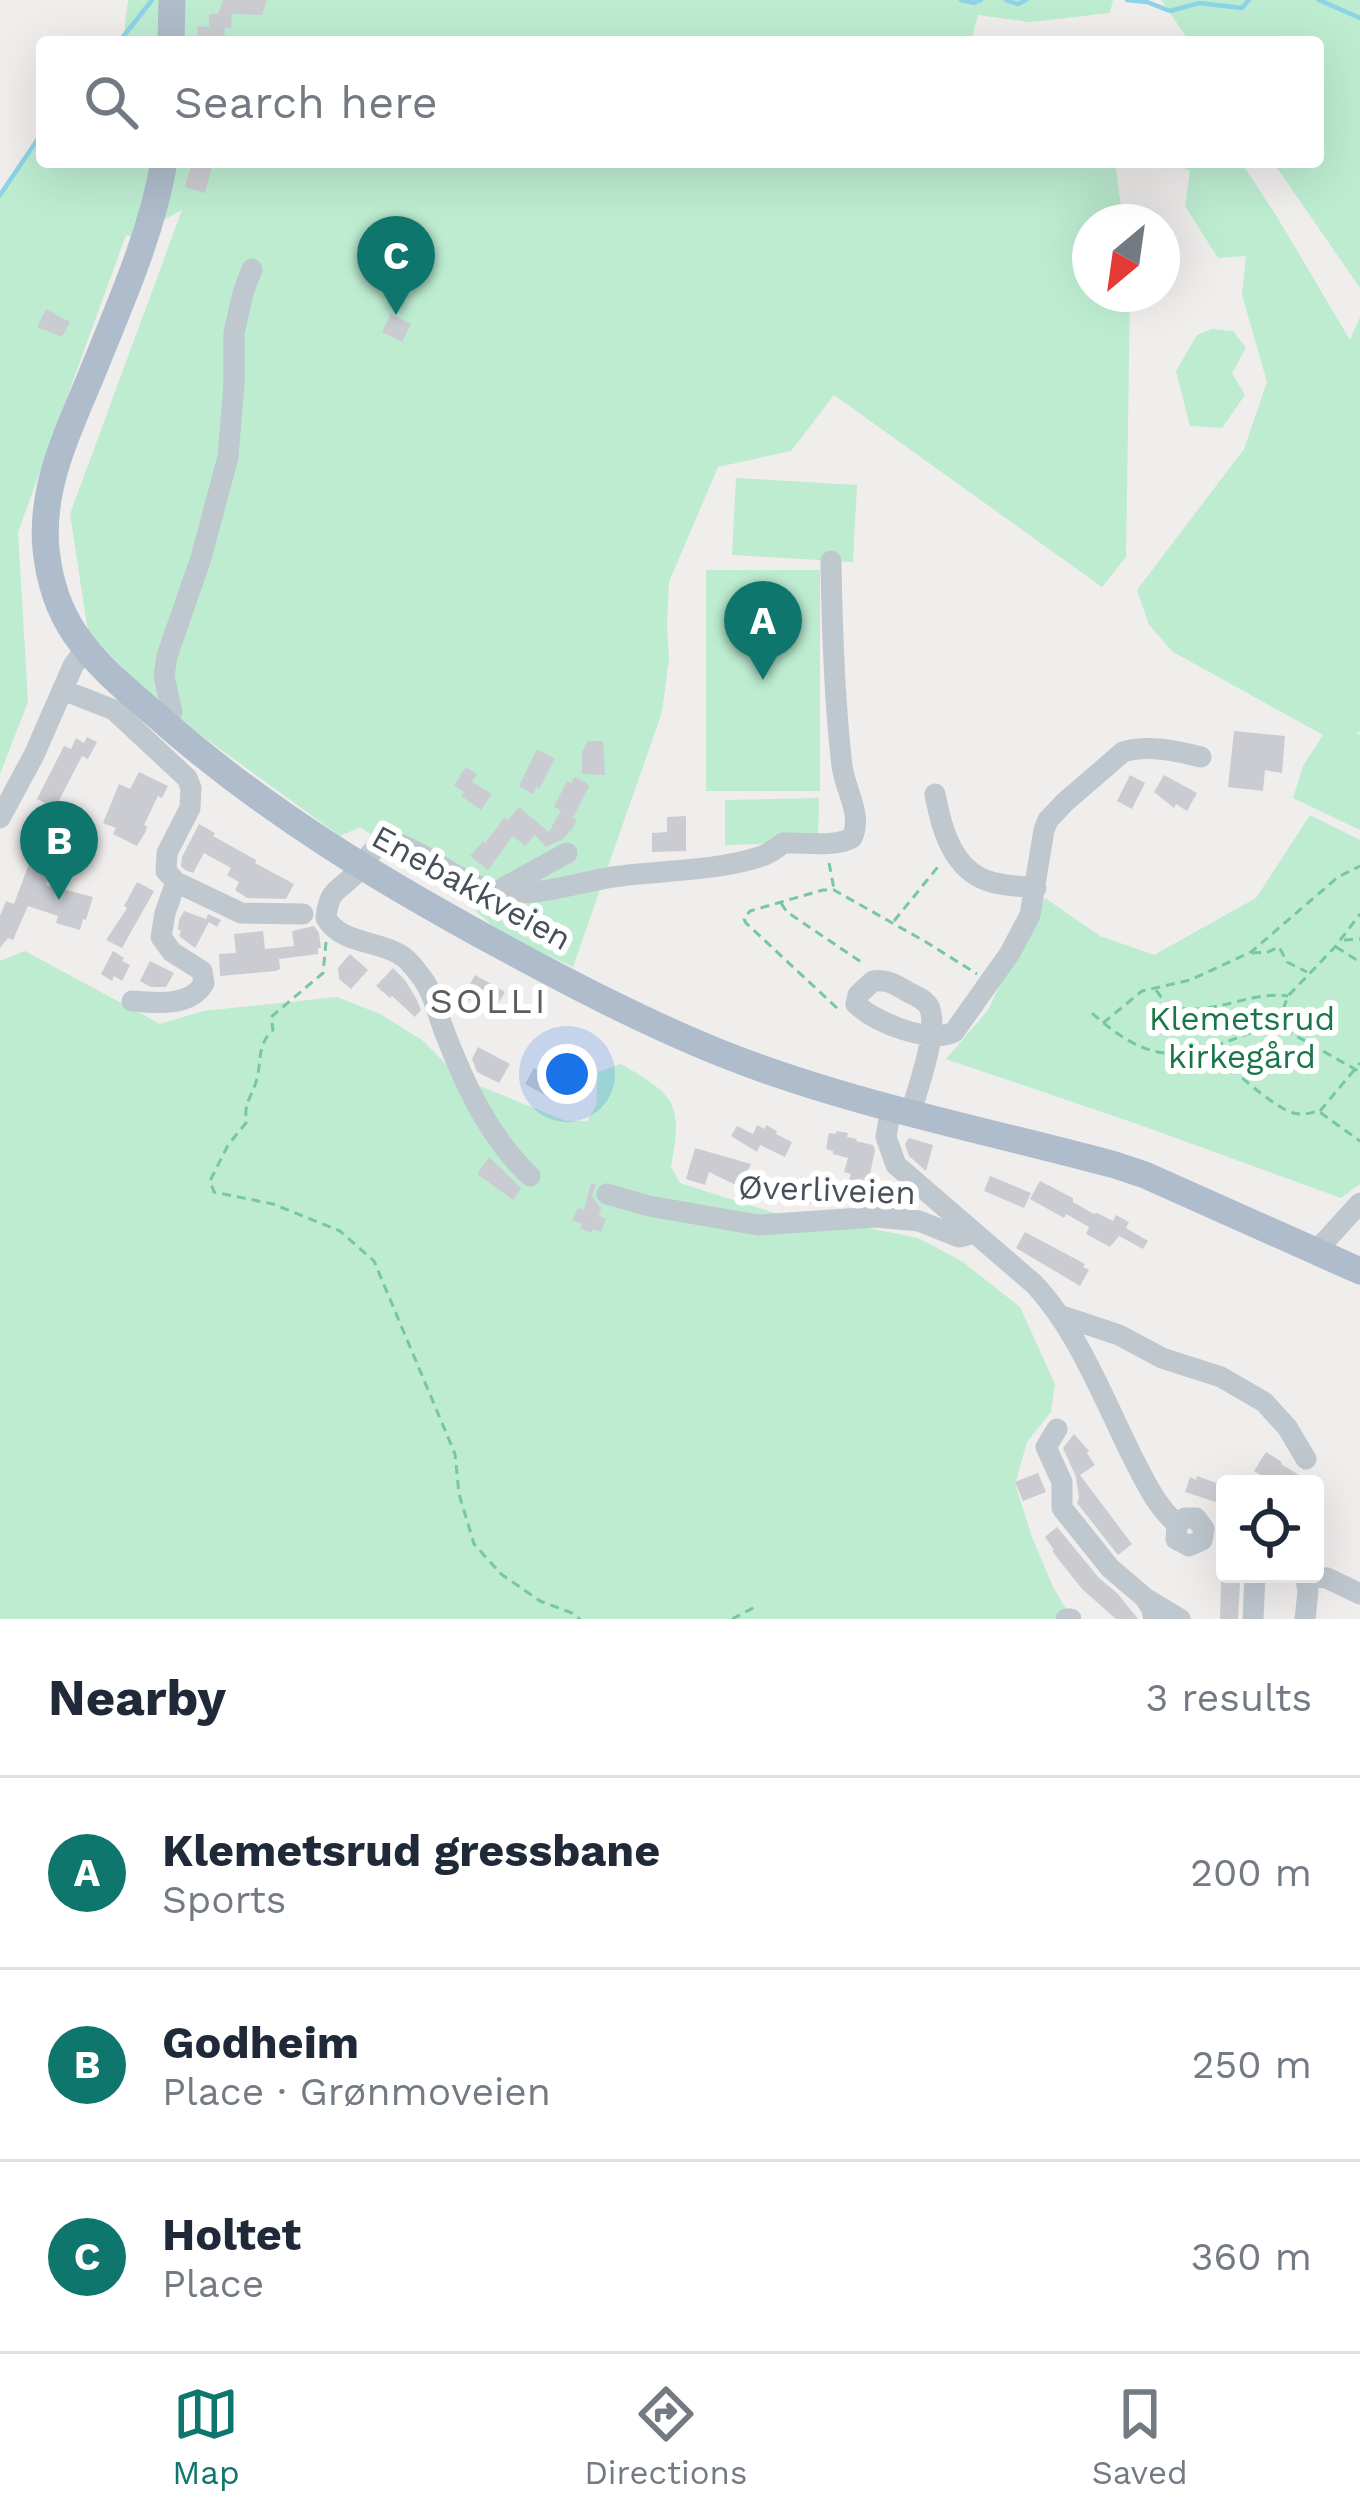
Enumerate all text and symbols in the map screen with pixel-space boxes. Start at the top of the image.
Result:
search box [36,36,1324,168]
icon: search [78,69,144,135]
text: Search here [174,76,438,129]
north arrow [1072,204,1180,312]
pin: C [357,216,435,315]
pin: A [724,581,802,680]
pin: B [20,801,98,900]
street label: Enebakkveien [365,817,578,958]
district label: SOLLI [430,980,548,1022]
park label: Klemetsrud kirkegård [1149,999,1335,1076]
your location [537,1044,597,1104]
street label: Øverliveien [738,1167,916,1212]
map controls [1216,1475,1324,1583]
button: locate [1216,1475,1324,1583]
text: Nearby [48,1668,226,1727]
text: 3 results [1146,1675,1312,1720]
text: Klemetsrud gressbane [162,1824,660,1877]
text: A [74,1850,100,1895]
text: 200 m [1190,1850,1312,1895]
text: Sports [162,1877,286,1922]
text: Godheim [162,2016,359,2069]
text: B [74,2042,100,2087]
text: 250 m [1192,2042,1312,2087]
text: Place · Grønmoveien [162,2069,551,2114]
text: Holtet [162,2208,301,2261]
text: C [74,2234,100,2279]
text: 360 m [1191,2234,1312,2279]
text: Place [162,2261,264,2306]
tab: Map [172,2381,240,2492]
tab: Directions [584,2381,747,2492]
tab: Saved [1092,2381,1188,2492]

